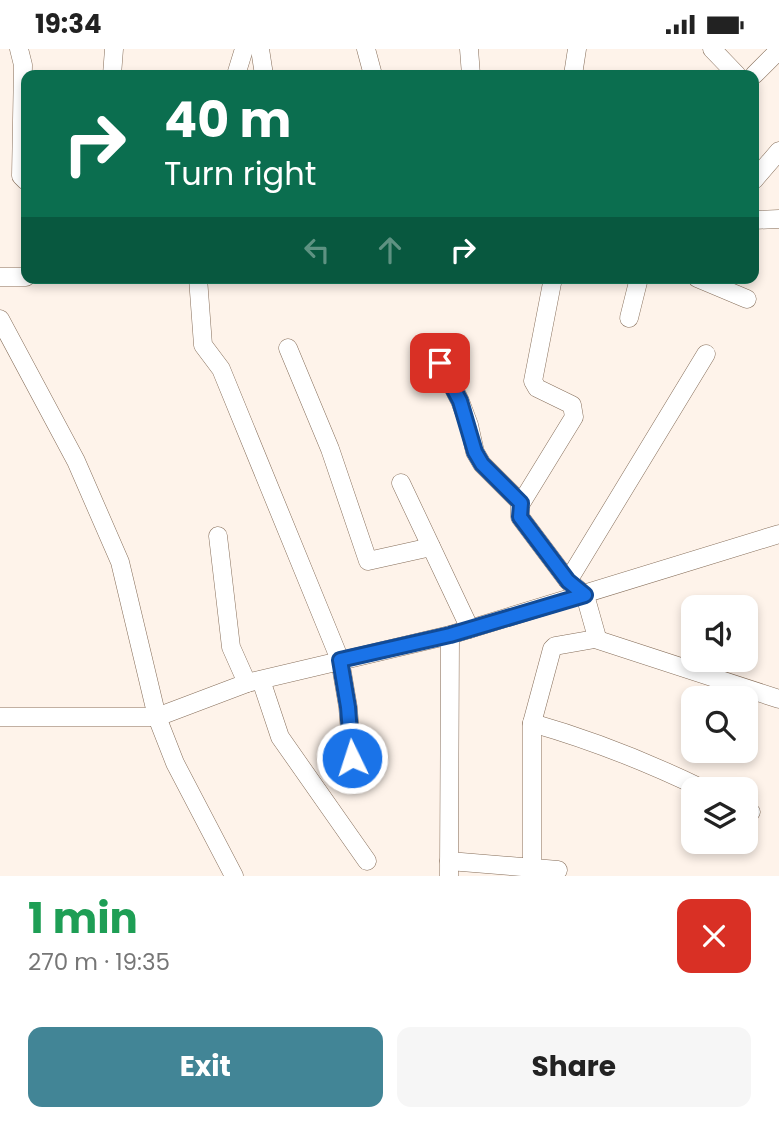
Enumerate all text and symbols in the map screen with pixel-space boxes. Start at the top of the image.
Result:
text: 19:34 [35,6,101,42]
text: 40 m [164,86,291,154]
icon: right [49,98,140,189]
text: Turn right [164,151,316,196]
icon: left [298,231,336,269]
icon: ahead [371,231,409,269]
icon: right [444,231,482,269]
pin [410,333,470,393]
icon: arrive [421,344,459,382]
map controls [681,595,758,854]
button: sound [681,595,758,672]
button: search [681,686,758,763]
position arrow [315,721,389,795]
button: layers [681,777,758,854]
text: 1 min [28,889,138,948]
button: close [677,899,751,973]
text: 270 m · 19:35 [28,946,170,978]
button: Exit [28,1027,383,1107]
button: Share [397,1027,751,1107]

